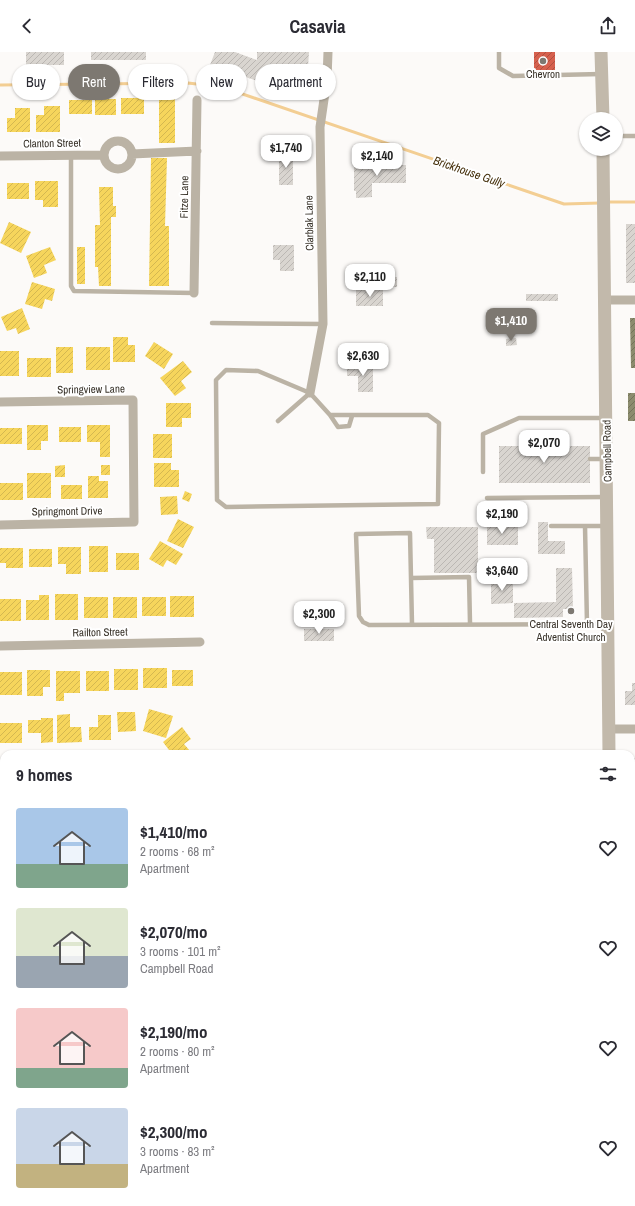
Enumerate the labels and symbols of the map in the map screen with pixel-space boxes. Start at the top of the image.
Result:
marker: Chevron [538,56,548,66]
place label: Chevron [526,67,560,81]
street label: Clanton Street [23,135,81,151]
pin: $1,740 [253,135,319,169]
pin: $2,140 [344,143,410,177]
water label: Brickhouse Gully [431,152,508,192]
street label: Fitze Lane [177,176,191,218]
street label: Clarblak Lane [302,195,316,251]
pin: $2,110 [337,264,403,298]
pin: $1,410 [478,308,544,342]
pin: $2,630 [330,343,396,377]
street label: Springview Lane [57,381,125,397]
street label: Campbell Road [599,420,615,482]
pin: $2,070 [511,430,577,464]
pin: $2,190 [469,501,535,535]
street label: Springmont Drive [32,503,102,519]
pin: $3,640 [469,558,535,592]
pin: $2,300 [286,601,352,635]
marker: Central Seventh Day Adventist Church [566,606,576,616]
place label: Central Seventh Day Adventist Church [529,617,613,644]
street label: Railton Street [72,625,128,639]

